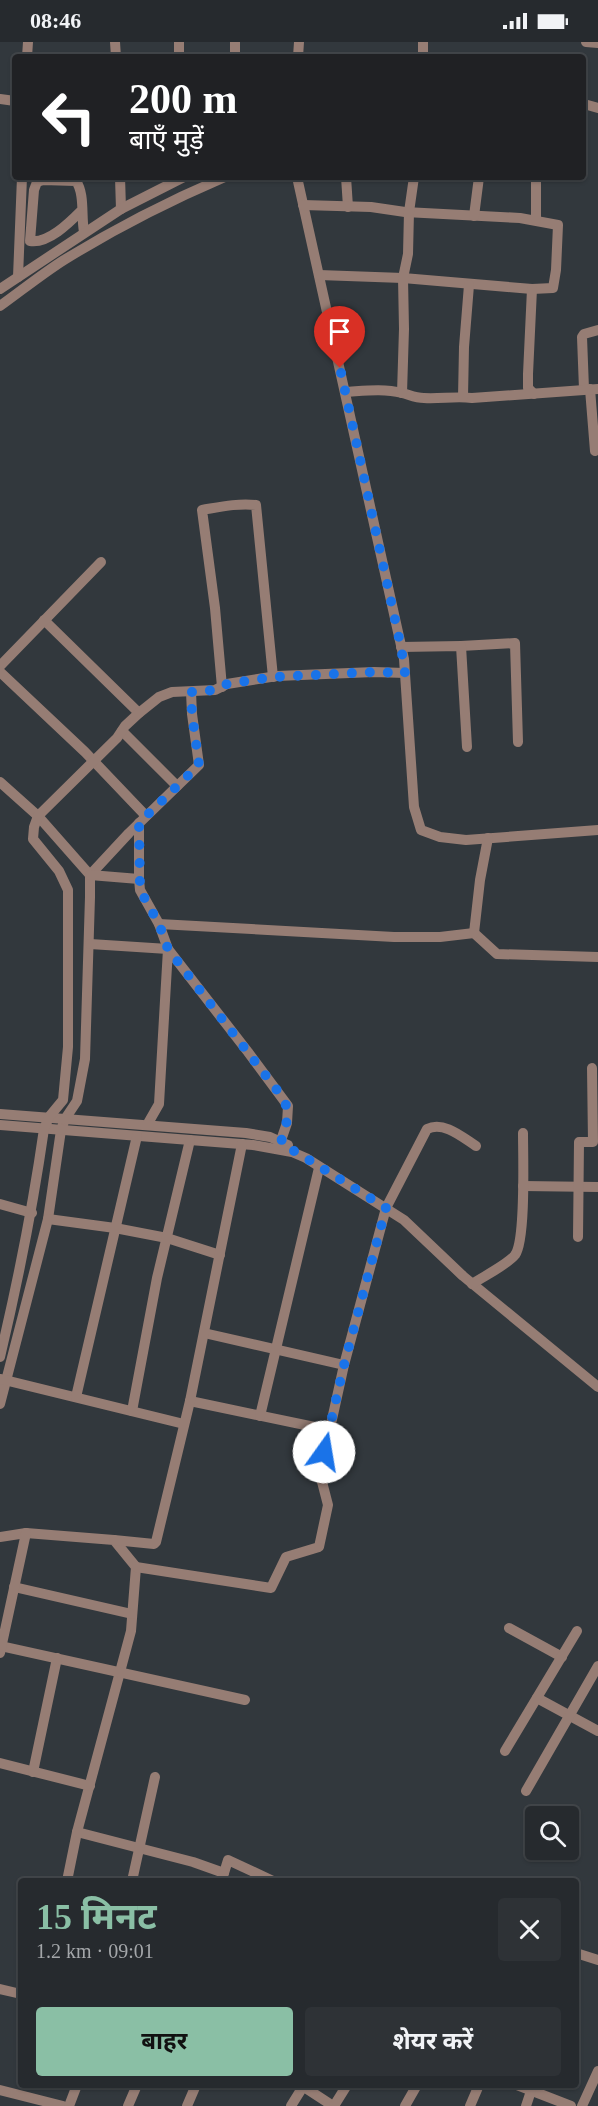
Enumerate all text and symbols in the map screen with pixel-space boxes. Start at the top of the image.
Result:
text: 08:46 [30,8,81,33]
text: 200 m [129,76,238,122]
icon: left [30,78,108,156]
text: बाएँ मुड़ें [129,125,204,155]
pin [314,306,365,368]
icon: arrive [323,315,356,348]
position arrow [292,1420,356,1484]
map controls [525,1806,579,1860]
button: search [525,1806,579,1860]
text: 15 मिनट [36,1897,157,1937]
button: close [498,1898,561,1961]
text: 1.2 km · 09:01 [36,1940,154,1962]
button: बाहर [36,2007,293,2076]
button: शेयर करें [305,2007,561,2076]

